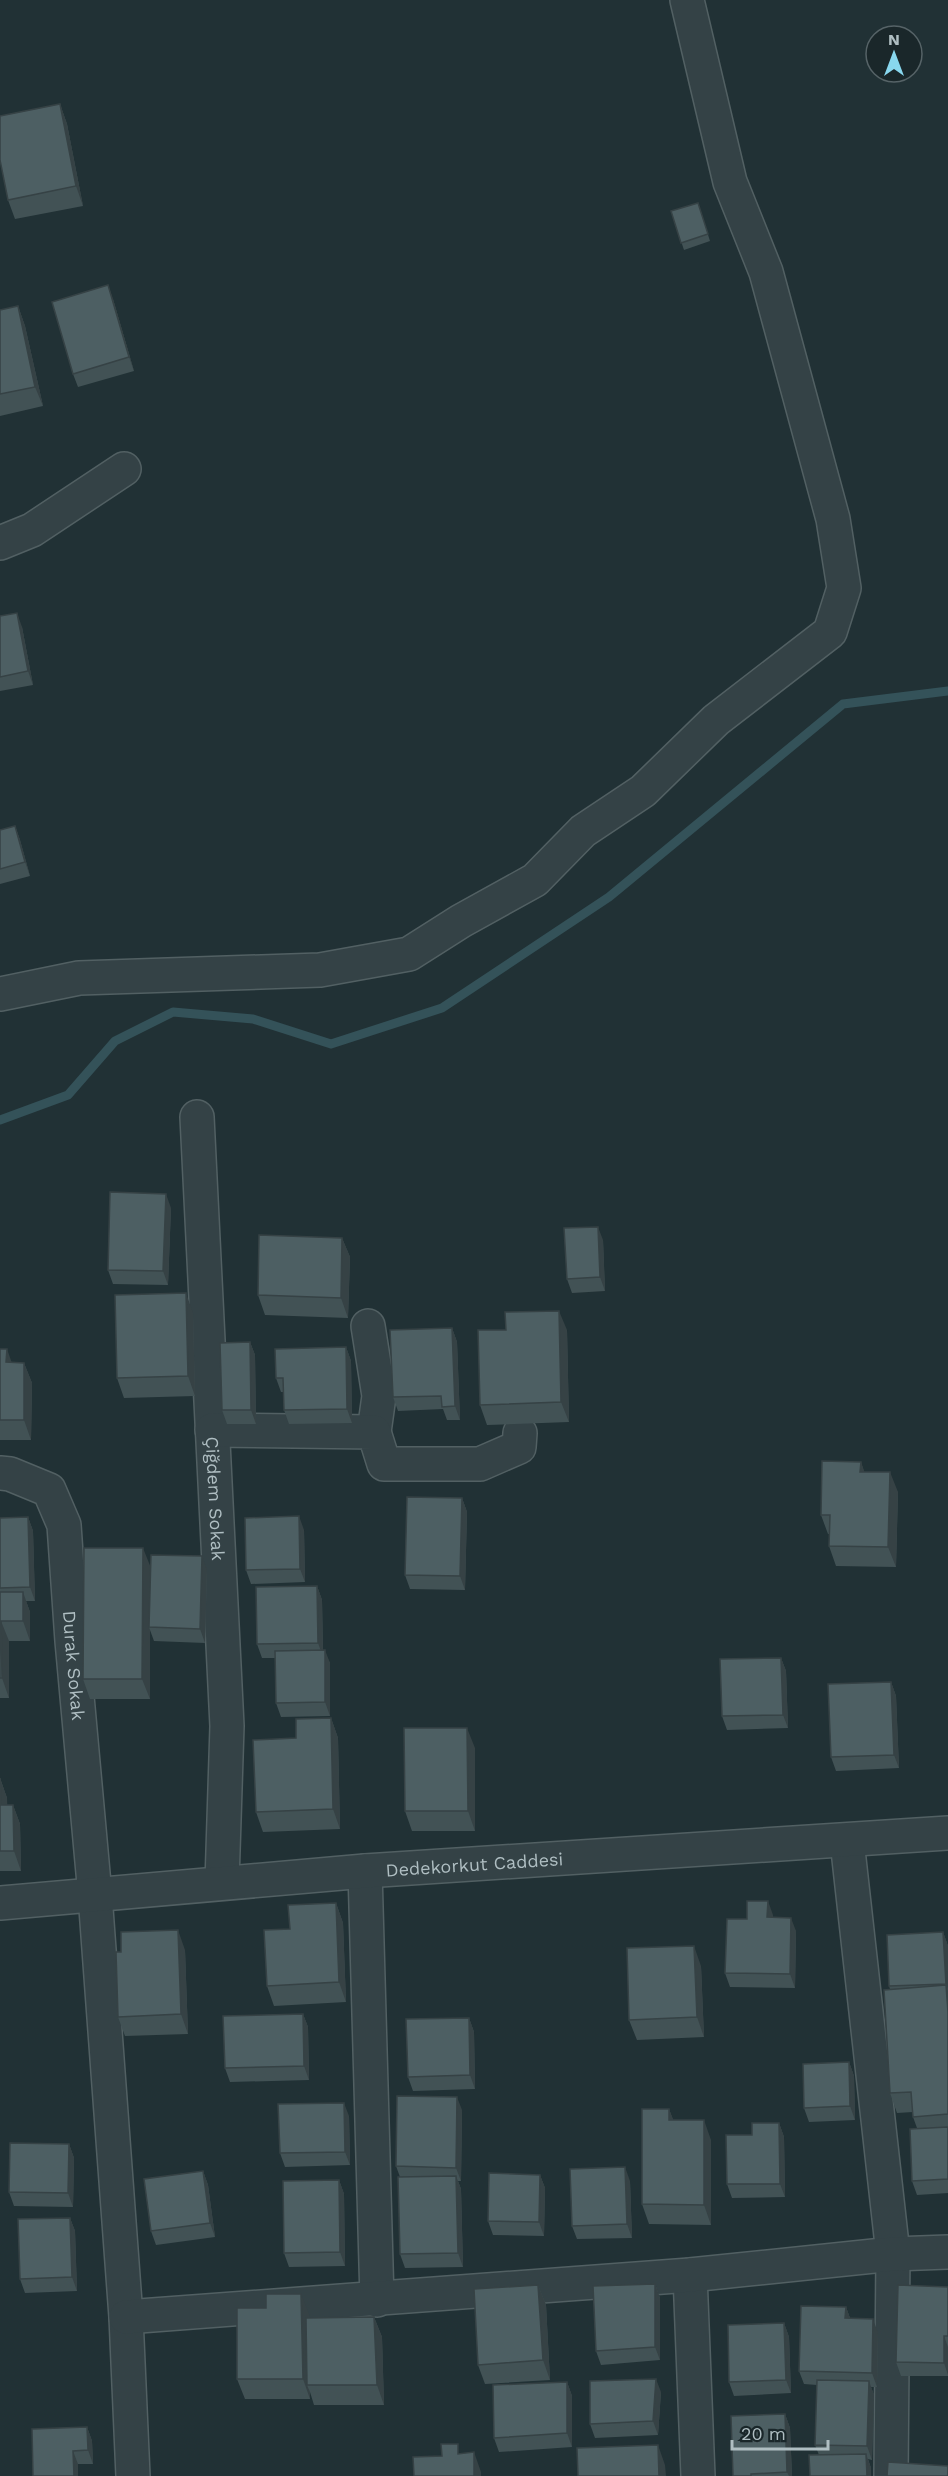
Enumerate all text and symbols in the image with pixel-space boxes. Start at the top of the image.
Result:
north arrow [864,24,924,84]
text: N [888,30,900,49]
street label: Çiğdem Sokak [202,1436,229,1561]
street label: Durak Sokak [59,1610,90,1721]
street label: Dedekorkut Caddesi [385,1848,564,1880]
scale bar [732,2413,828,2451]
text: 20 m [741,2423,786,2444]

